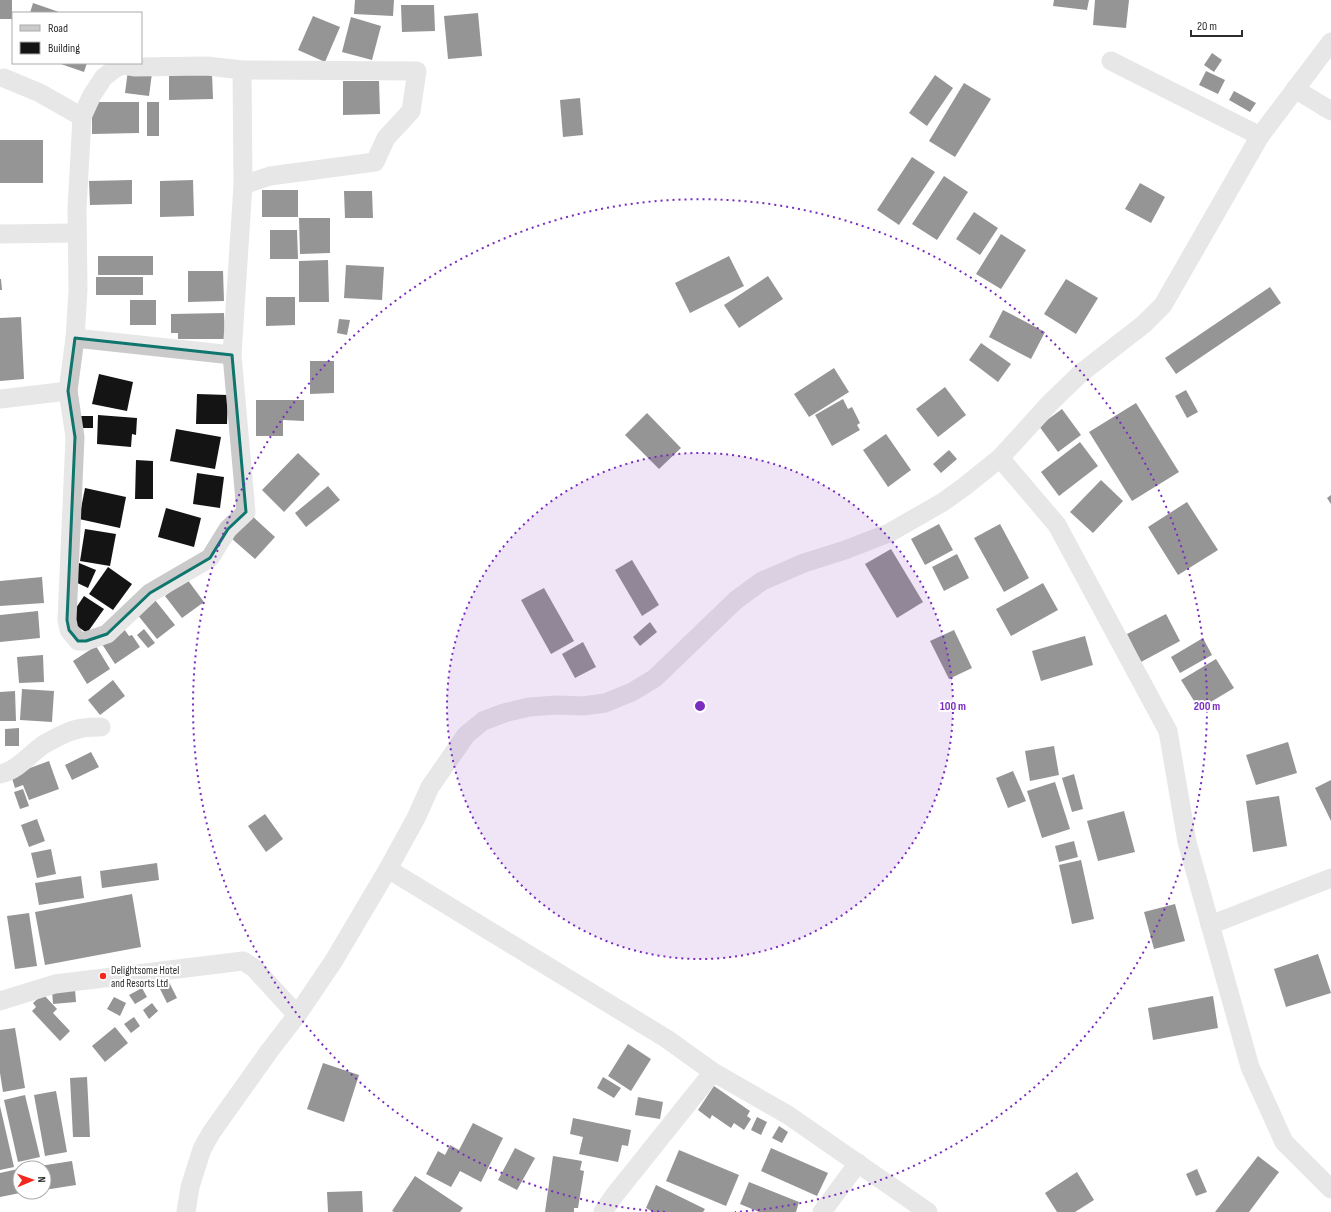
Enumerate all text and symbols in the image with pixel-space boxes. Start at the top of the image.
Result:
legend [12,12,142,64]
scale bar [1191,12,1242,38]
text: 20 m [1197,19,1217,34]
text: Road [48,21,68,36]
text: Building [48,41,80,56]
centre of rings [693,699,707,713]
text: 100 m [940,699,966,714]
text: 200 m [1194,699,1220,714]
place label: Delightsome Hotel and Resorts Ltd [111,964,179,990]
marker: Delightsome Hotel and Resorts Ltd [98,971,108,981]
north arrow [12,1160,52,1200]
text: N [35,1177,48,1183]

